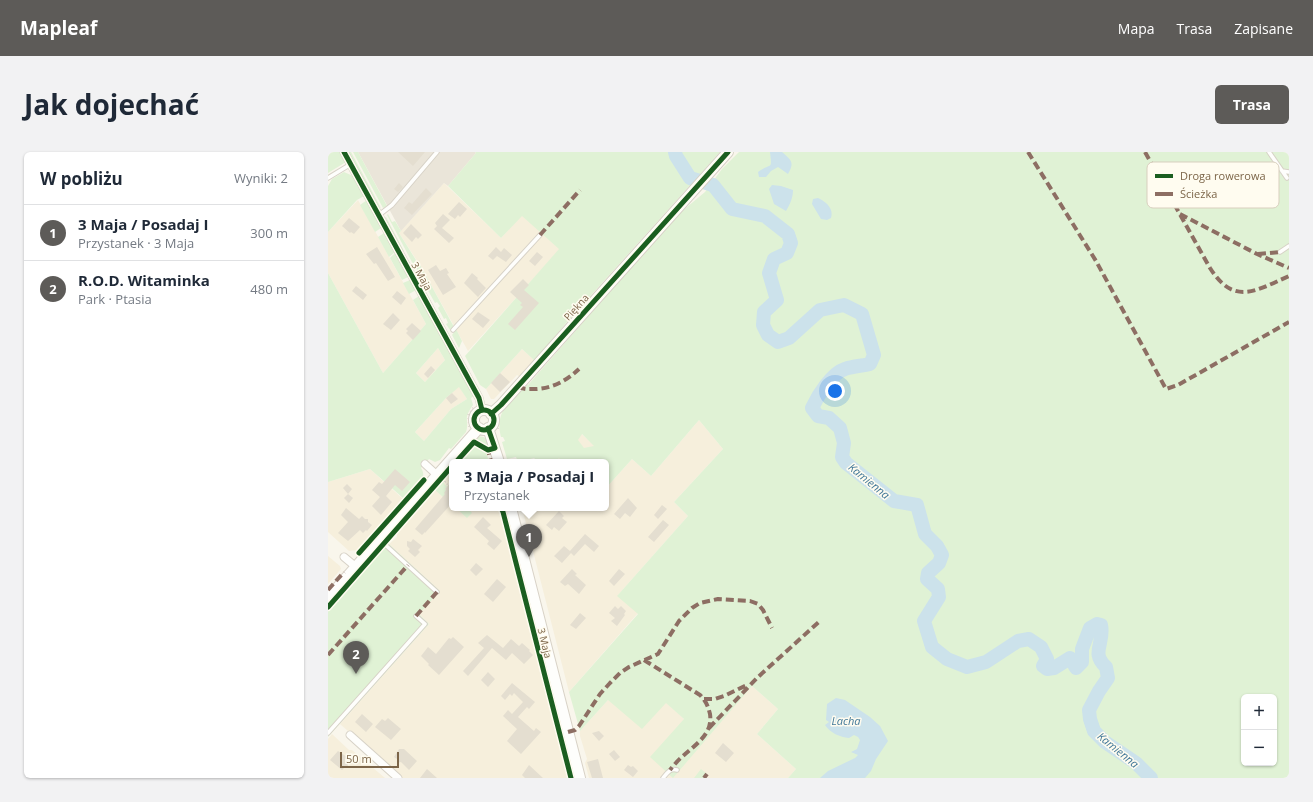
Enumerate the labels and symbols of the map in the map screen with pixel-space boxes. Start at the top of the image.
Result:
legend [1147,162,1279,208]
text: Droga rowerowa [1180,168,1266,183]
text: Ścieżka [1180,186,1217,201]
street label: 3 Maja [408,259,436,293]
street label: Piękna [560,291,592,323]
your location [825,381,845,401]
water label: Kamienna [846,459,893,502]
pin: 1 [516,524,542,557]
street label: 3 Maja [534,626,556,660]
pin: 2 [343,641,369,674]
water label: Lacha [831,713,861,728]
water label: Kamienna [1095,728,1142,771]
scale bar [340,750,399,769]

